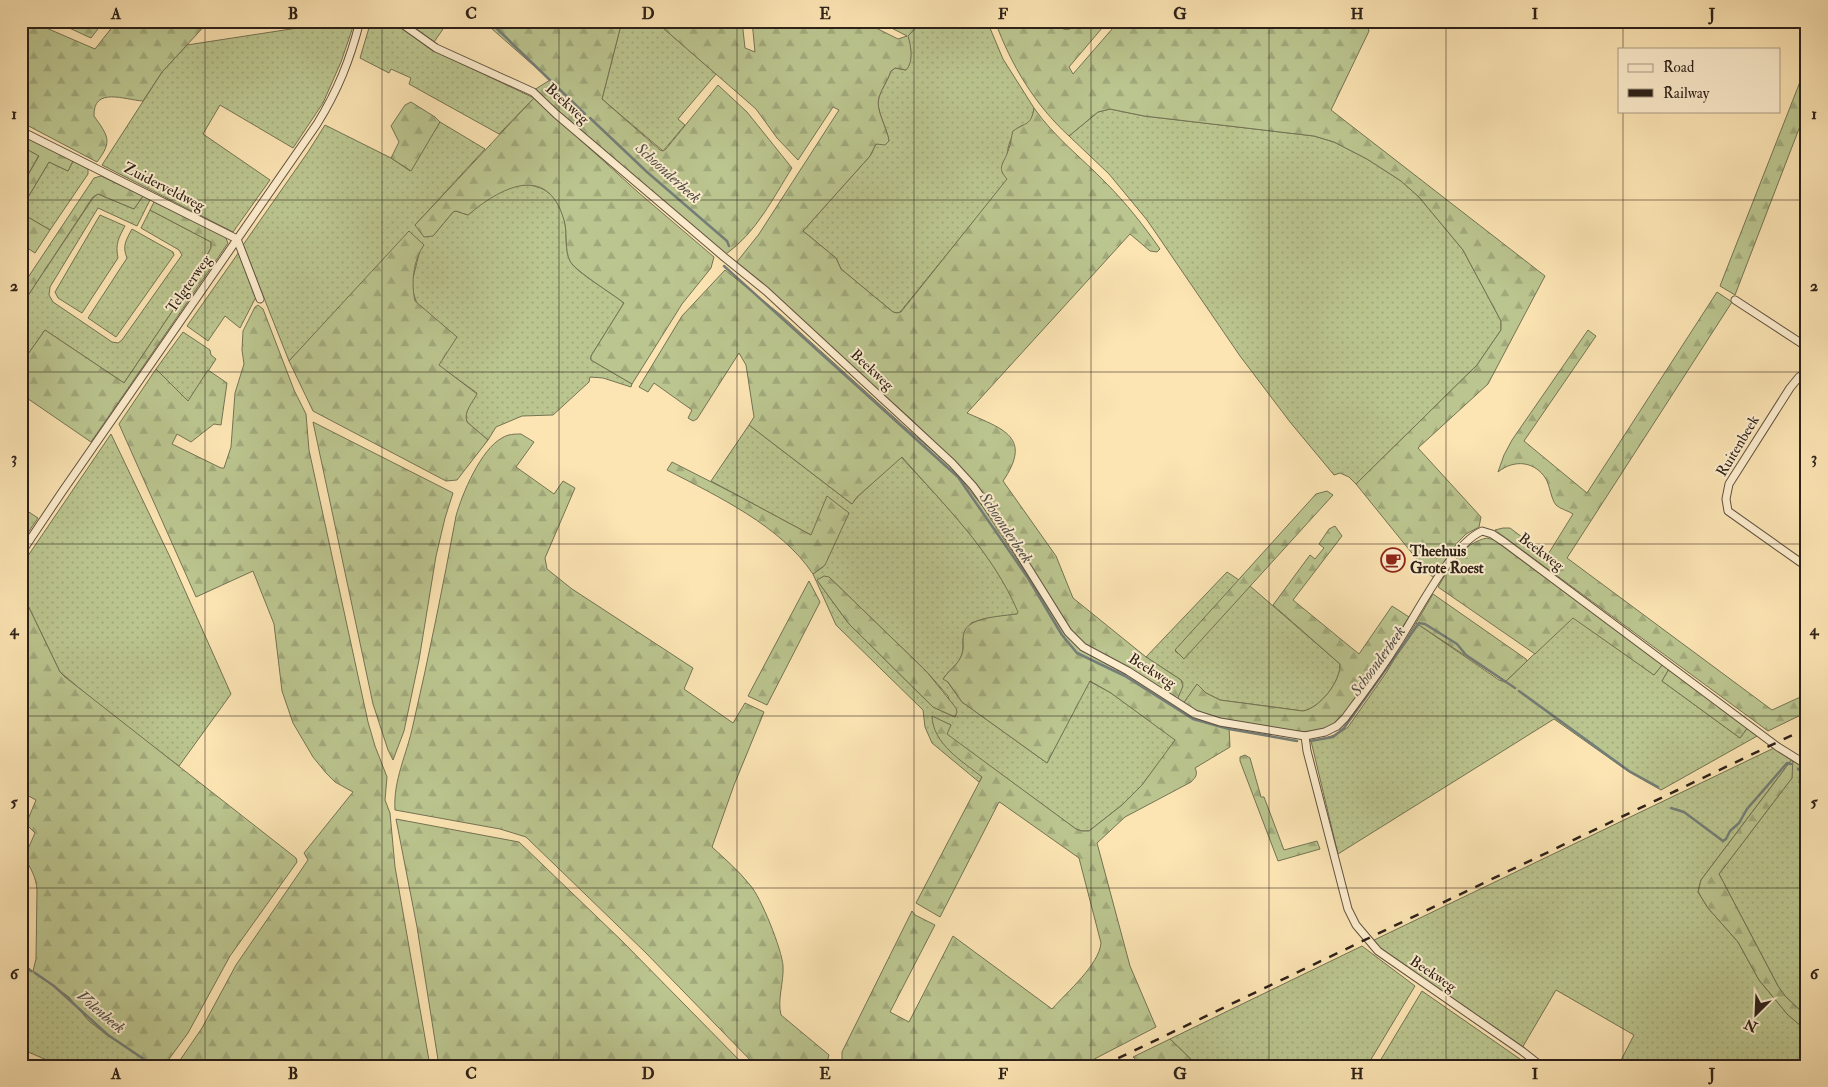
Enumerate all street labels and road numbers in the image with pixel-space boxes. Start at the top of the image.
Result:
street label: Beekweg [541,79,593,129]
street label: Zuiderveldweg [120,158,208,216]
street label: Telgterweg [162,251,216,317]
street label: Beekweg [846,345,898,395]
street label: Ruitenbeek [1712,412,1764,480]
street label: Beekweg [1514,529,1568,576]
street label: Beekweg [1125,649,1180,693]
street label: Beekweg [1406,952,1460,997]

